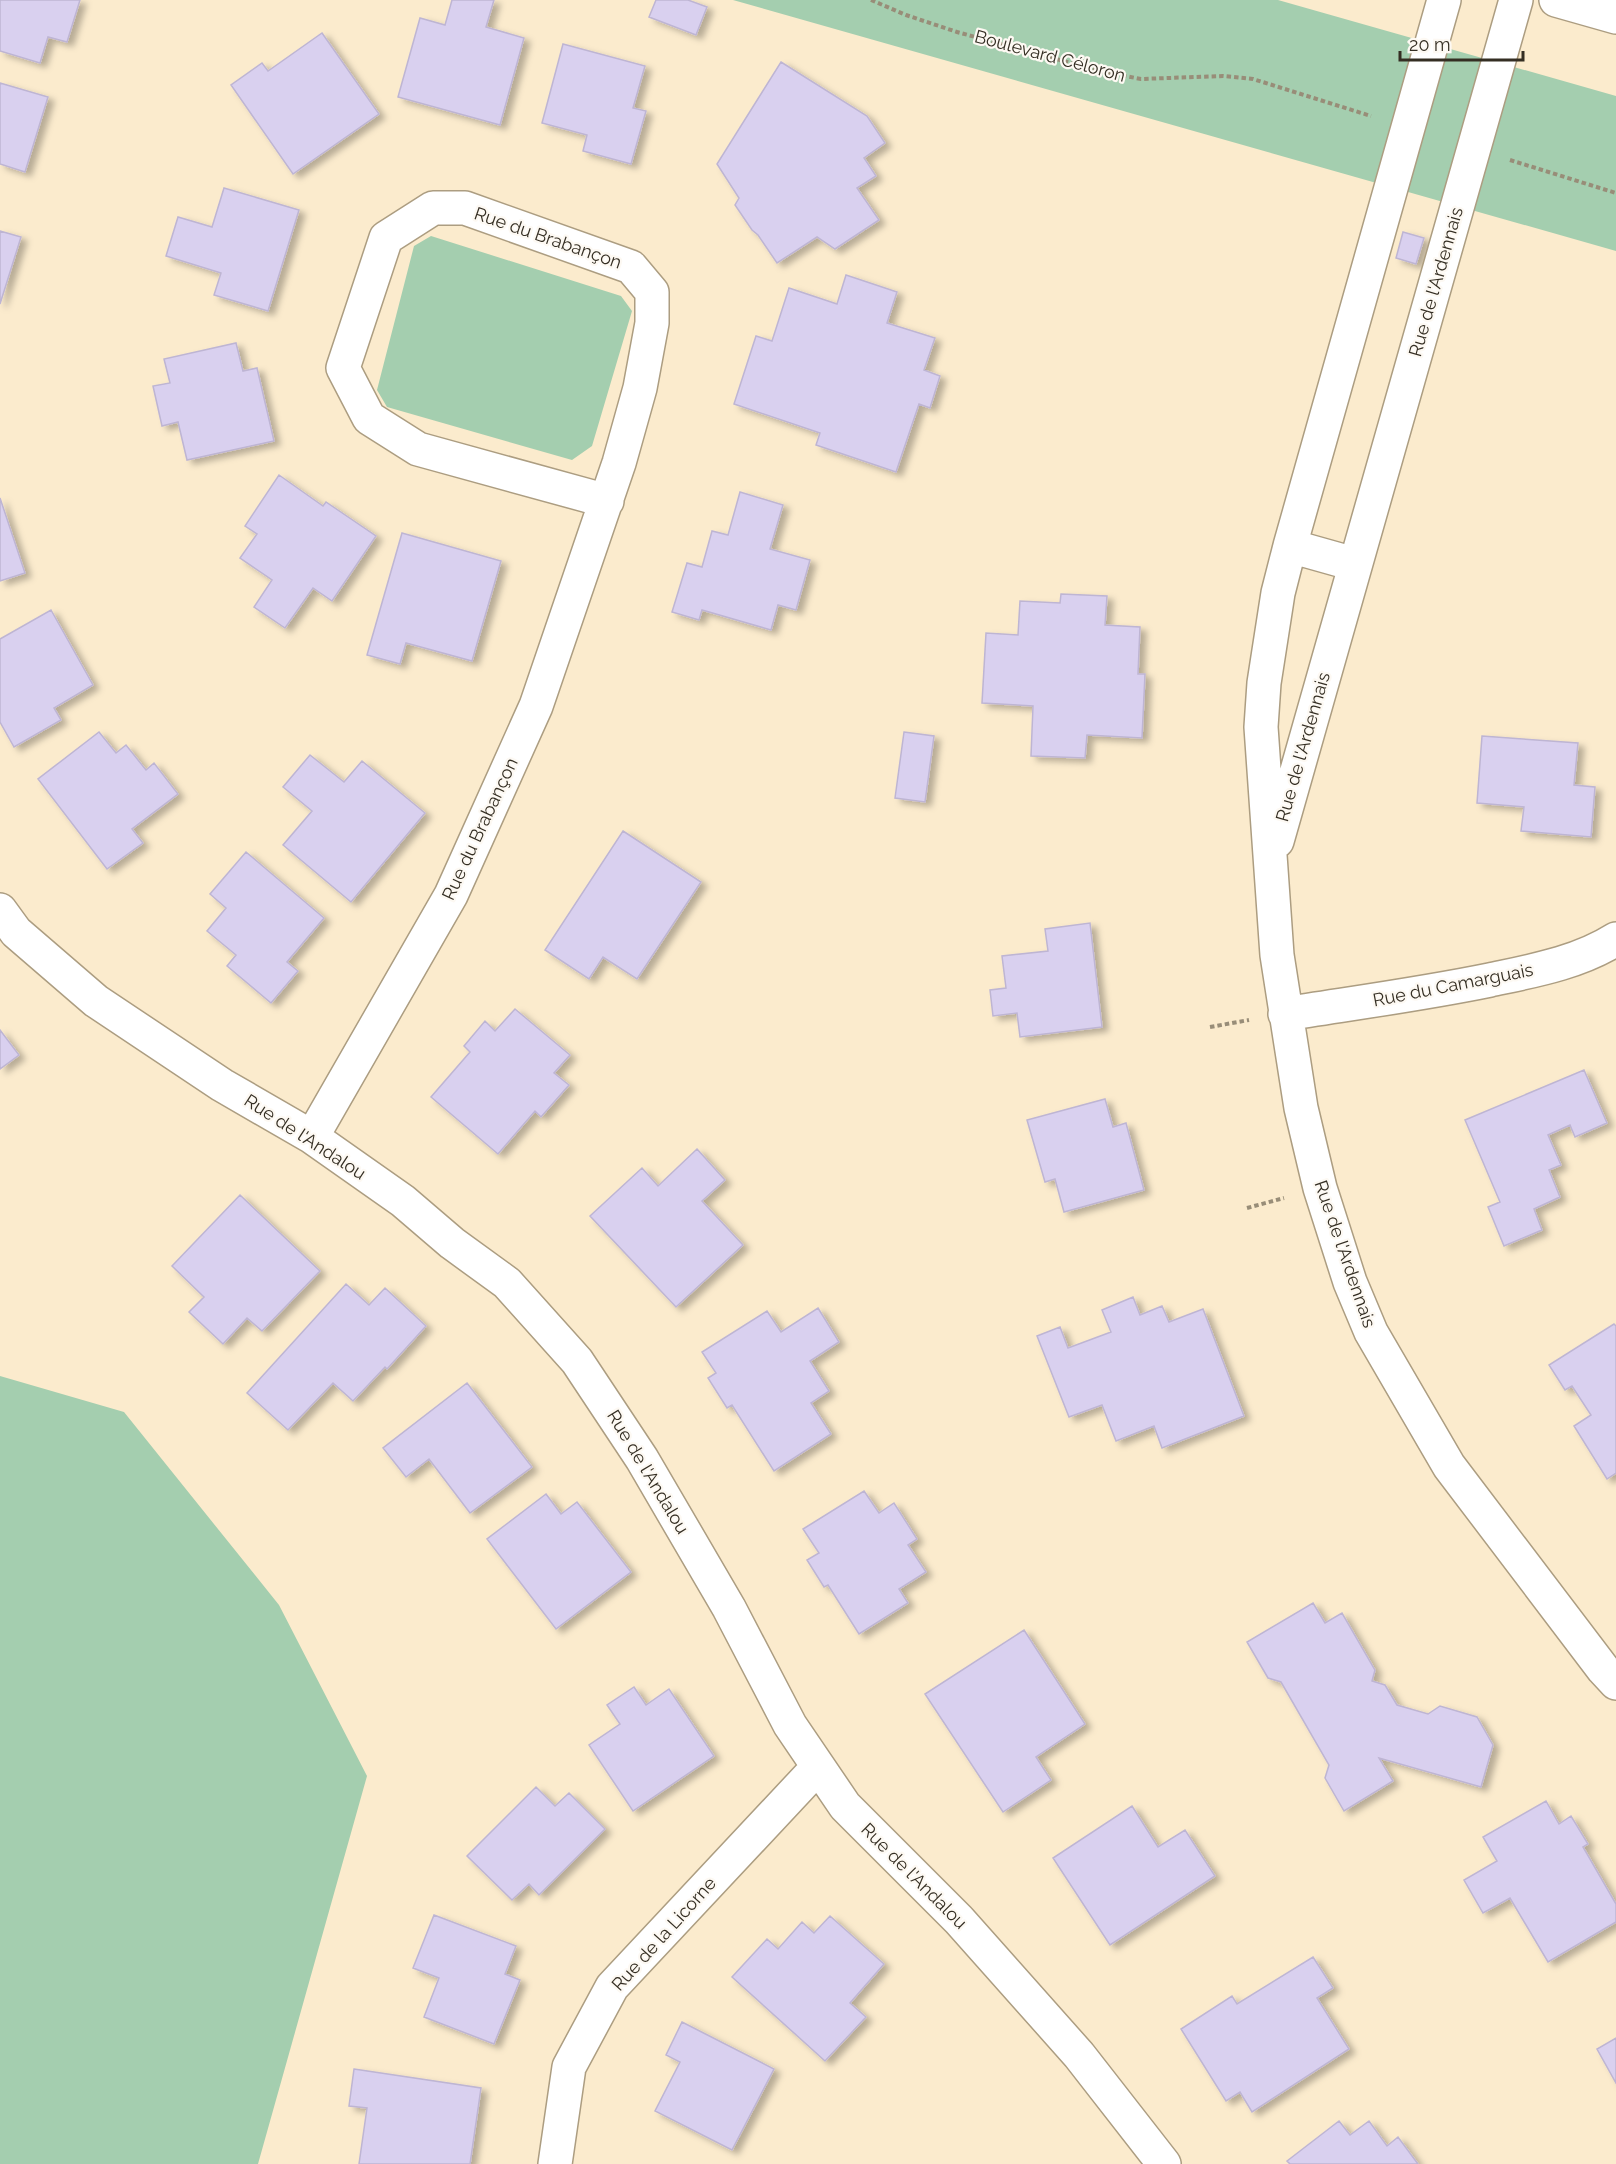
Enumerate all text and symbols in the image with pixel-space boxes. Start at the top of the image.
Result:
scale bar [1400,24,1523,62]
street label: Boulevard Céloron [972,25,1128,86]
text: 20 m [1409,34,1451,55]
street label: Rue du Brabançon [472,202,625,273]
street label: Rue de l'Ardennais [1404,205,1467,359]
street label: Rue de l'Ardennais [1271,670,1334,824]
street label: Rue du Brabançon [437,754,522,903]
street label: Rue du Camarguais [1371,959,1535,1010]
street label: Rue de l'Andalou [241,1089,370,1184]
street label: Rue de l'Ardennais [1310,1178,1381,1330]
street label: Rue de l'Andalou [603,1406,694,1537]
street label: Rue de l'Andalou [857,1818,972,1933]
street label: Rue de la Licorne [607,1872,720,1995]

